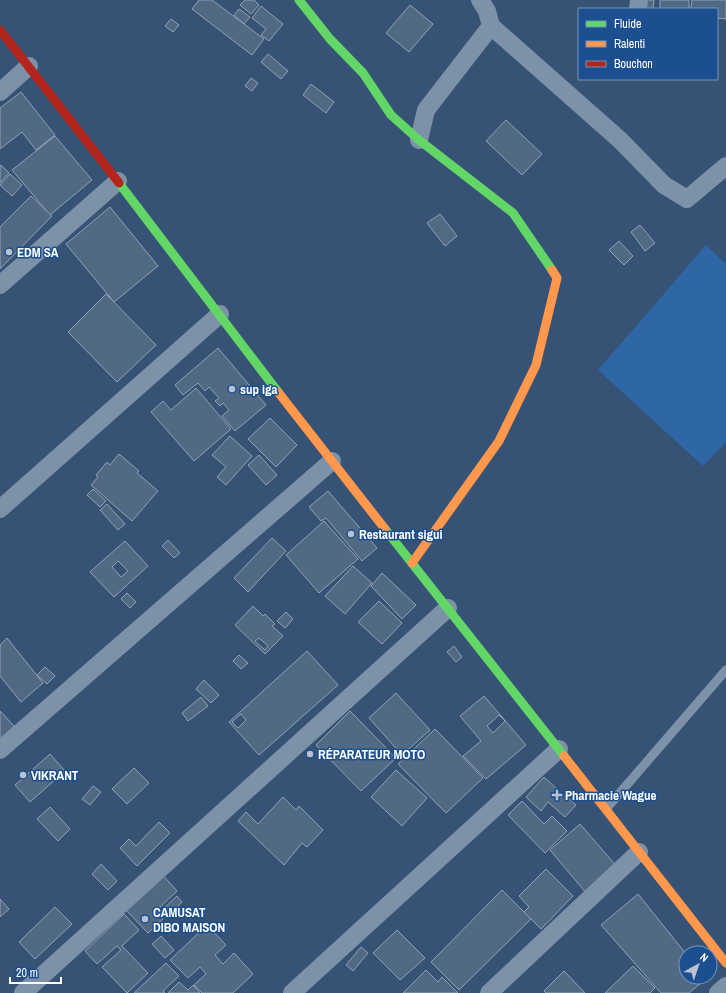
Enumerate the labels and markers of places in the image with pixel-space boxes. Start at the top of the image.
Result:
place label: EDM SA [17,244,59,261]
marker: EDM SA [4,247,14,257]
place label: sup iga [240,381,277,398]
marker: sup iga [227,384,237,394]
place label: Restaurant sigui [359,526,443,543]
marker: Restaurant sigui [346,529,356,539]
place label: RÉPARATEUR MOTO [318,746,425,763]
marker: RÉPARATEUR MOTO [305,749,315,759]
place label: VIKRANT [31,767,79,784]
marker: VIKRANT [18,770,28,780]
place label: Pharmacie Wague [565,787,657,804]
marker: Pharmacie Wague [552,790,562,800]
place label: CAMUSAT DIBO MAISON [153,904,225,936]
marker: CAMUSAT DIBO MAISON [140,914,150,924]

